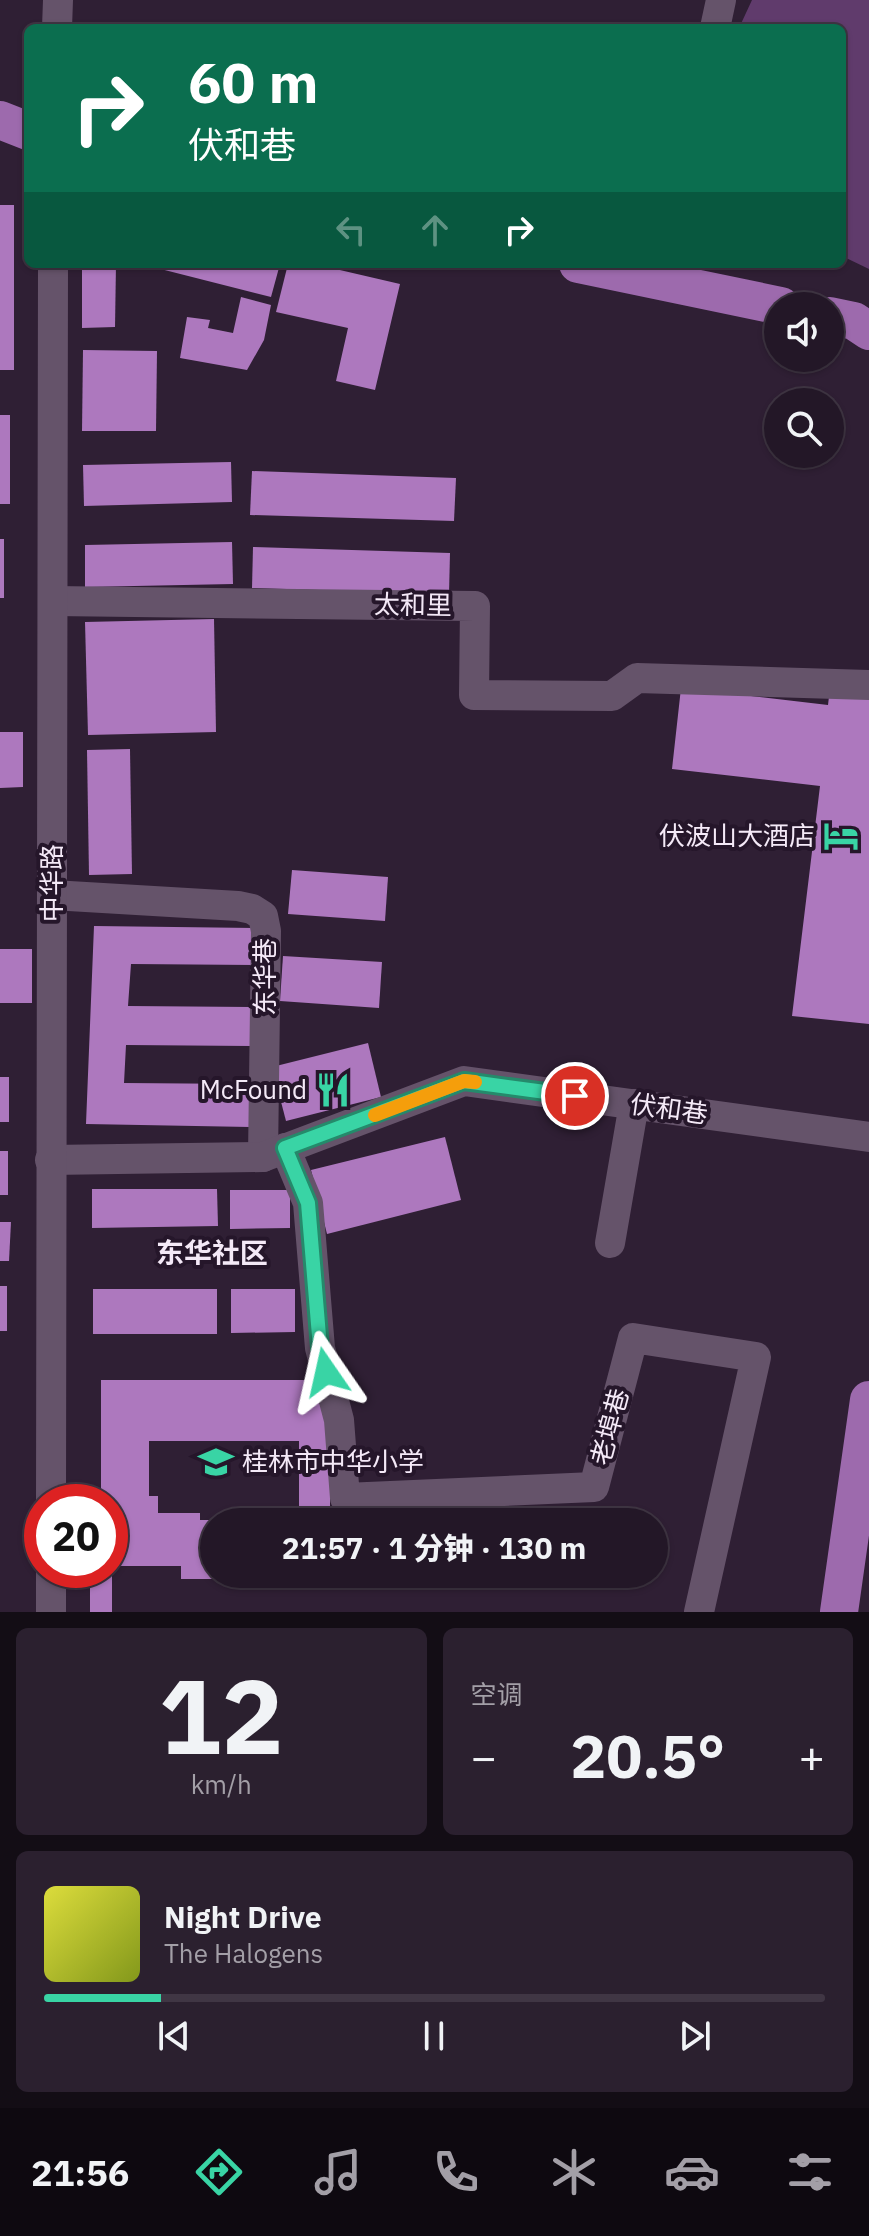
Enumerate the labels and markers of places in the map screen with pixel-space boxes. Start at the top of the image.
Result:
hotel icon: 伏波山大酒店 [822,817,860,855]
place label: 伏波山大酒店 [659,818,815,852]
pin [541,1062,609,1130]
restaurant icon: McFound [314,1071,352,1109]
place label: McFound [200,1072,307,1106]
school or university icon: 桂林市中华小学 [197,1443,235,1481]
place label: 桂林市中华小学 [242,1444,424,1478]

